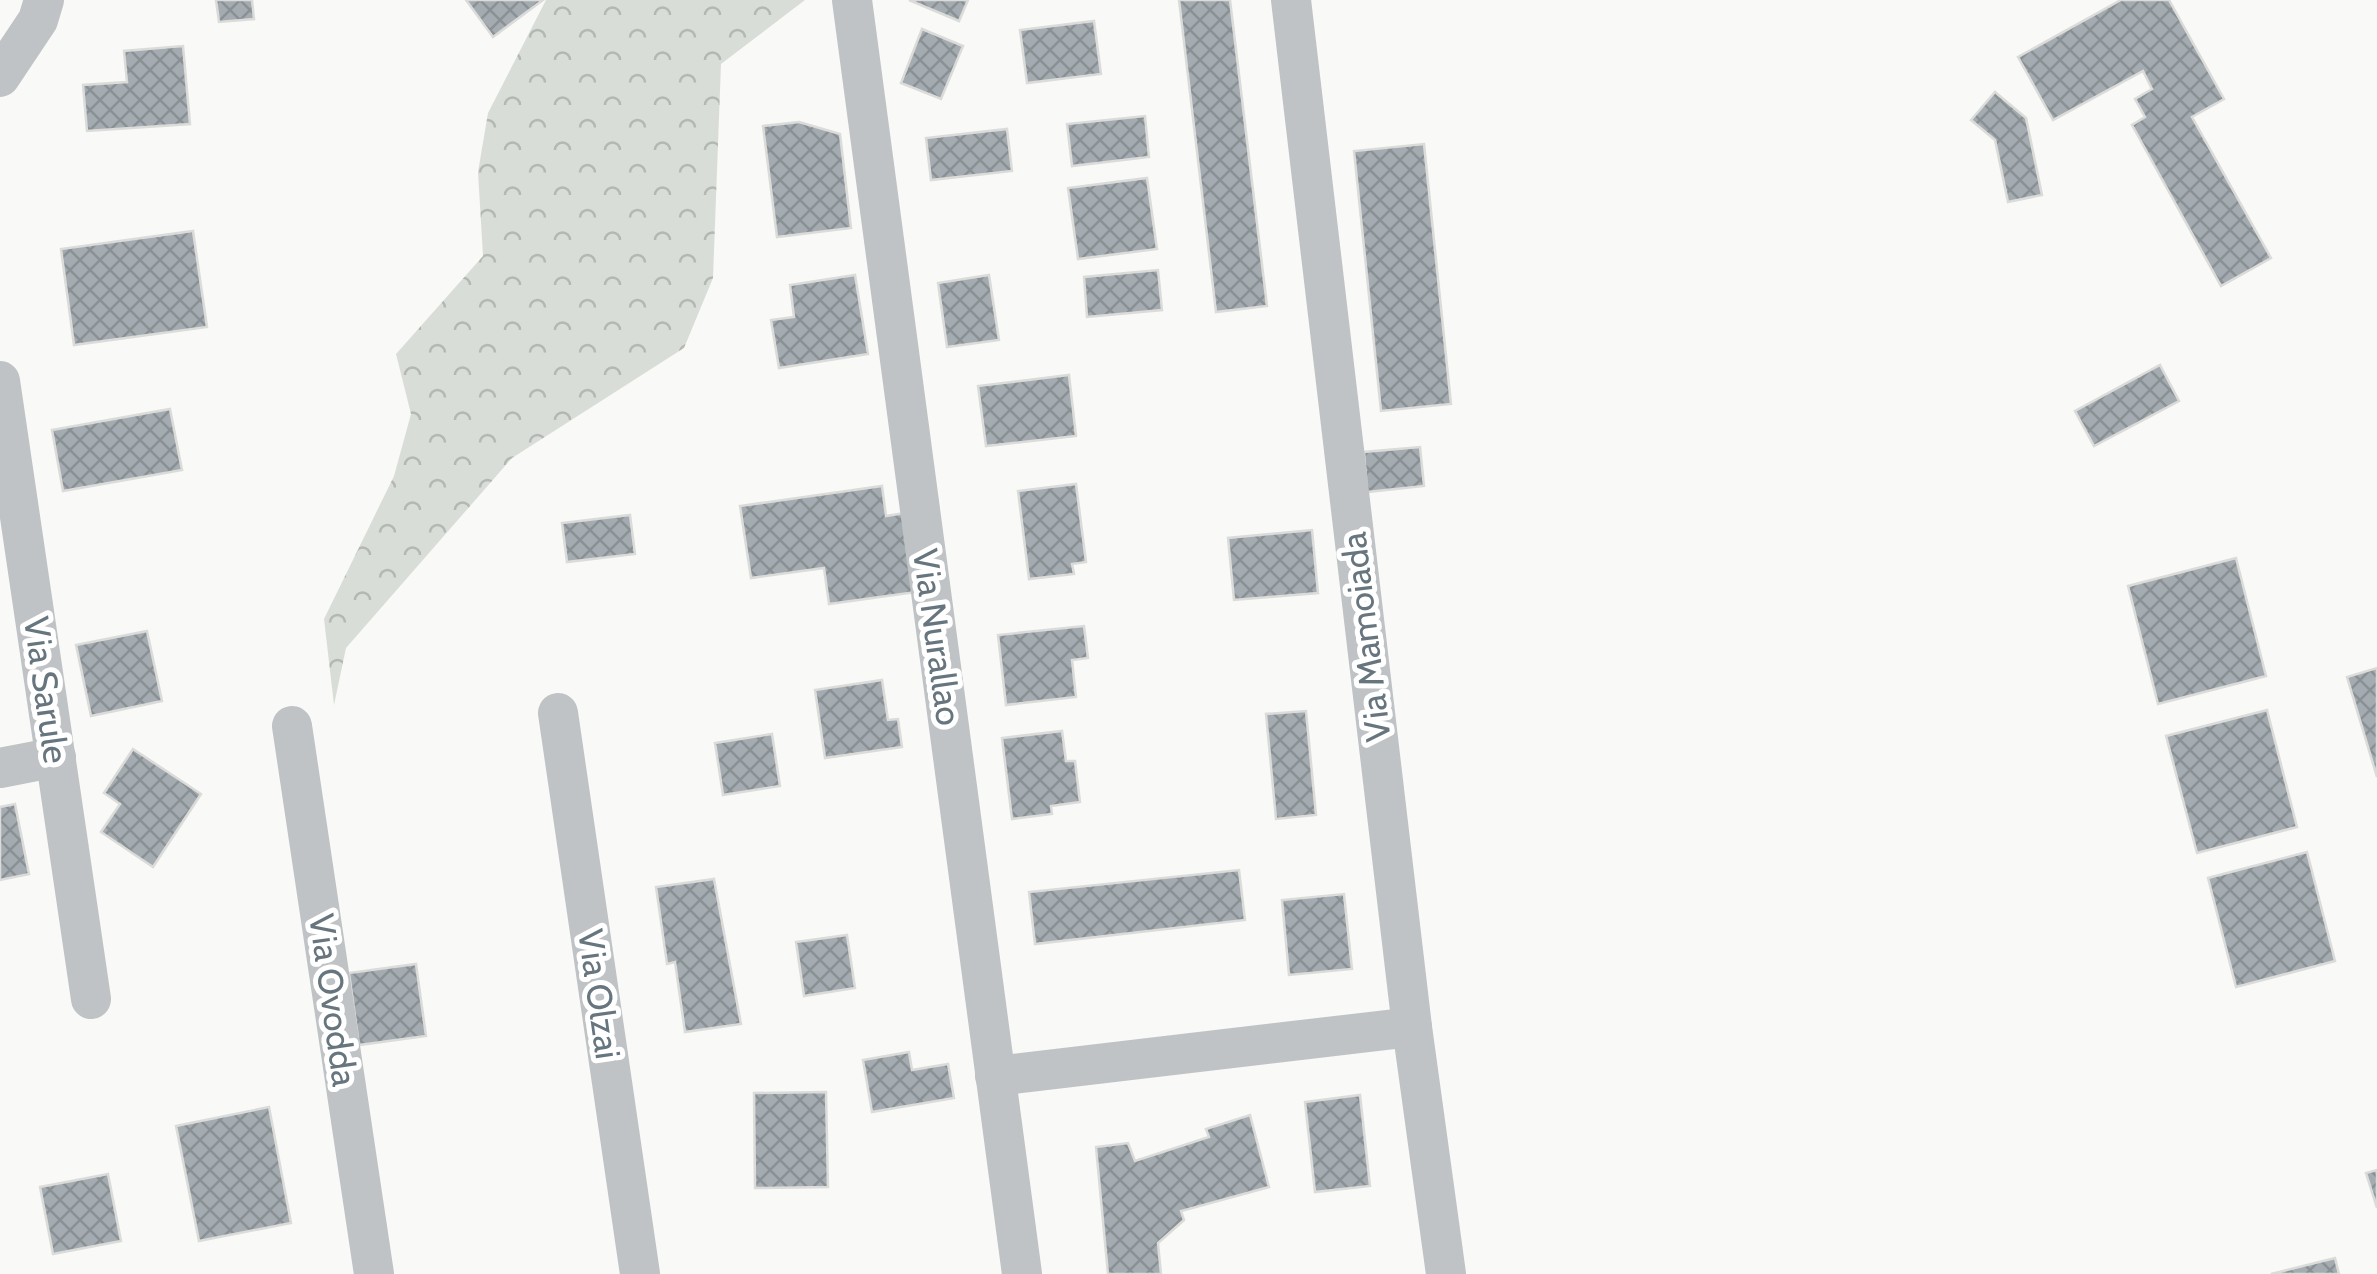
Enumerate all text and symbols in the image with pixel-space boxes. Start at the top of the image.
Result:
street label: Via Mamoiada [1331,530,1400,744]
street label: Via Nurallao [904,546,971,728]
street label: Via Sarule [15,614,78,766]
street label: Via Ovodda [300,911,367,1089]
street label: Via Olzai [569,926,630,1062]

